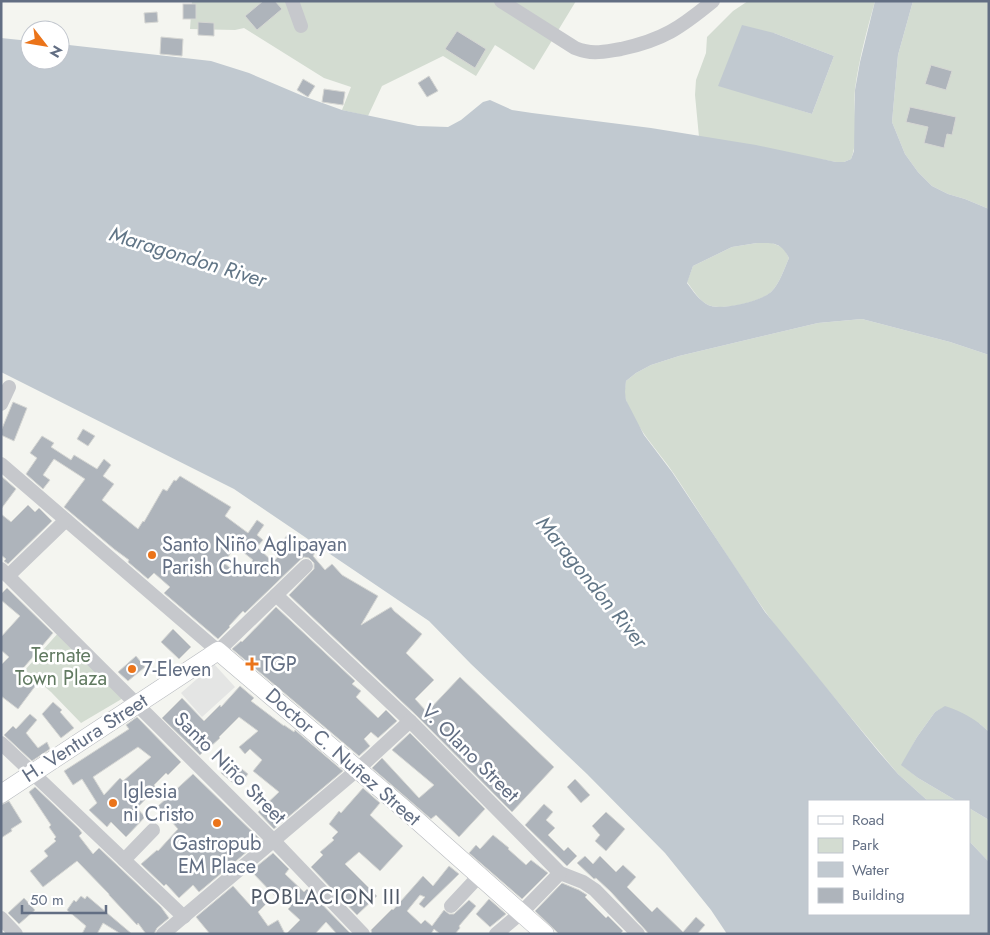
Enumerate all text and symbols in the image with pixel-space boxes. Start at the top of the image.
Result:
north arrow [20,20,70,70]
text: N [45,42,68,62]
water label: Maragondon River [106,219,271,295]
water label: Maragondon River [529,509,656,655]
place label: Santo Niño Aglipayan Parish Church [162,530,347,582]
marker: Santo Niño Aglipayan Parish Church [146,549,158,561]
park label: Ternate Town Plaza [15,641,107,693]
place label: TGP [262,650,297,679]
place label: 7-Eleven [142,655,212,684]
marker: TGP [246,658,258,670]
marker: 7-Eleven [126,663,138,675]
street label: Doctor C. Nuñez Street [259,681,427,833]
street label: H. Ventura Street [17,686,154,789]
street label: V. Olano Street [414,697,526,809]
street label: Santo Niño Street [167,705,293,831]
place label: Iglesia ni Cristo [123,777,194,829]
marker: Iglesia ni Cristo [107,797,119,809]
legend [808,800,970,915]
text: Road [852,809,884,831]
marker: Gastropub EM Place [211,817,223,829]
place label: Gastropub EM Place [173,829,261,881]
text: Park [852,834,879,856]
text: Water [852,859,890,881]
scale bar [22,882,106,914]
district label: POBLACION III [251,882,401,912]
text: Building [852,884,904,906]
text: 50 m [30,889,64,911]

